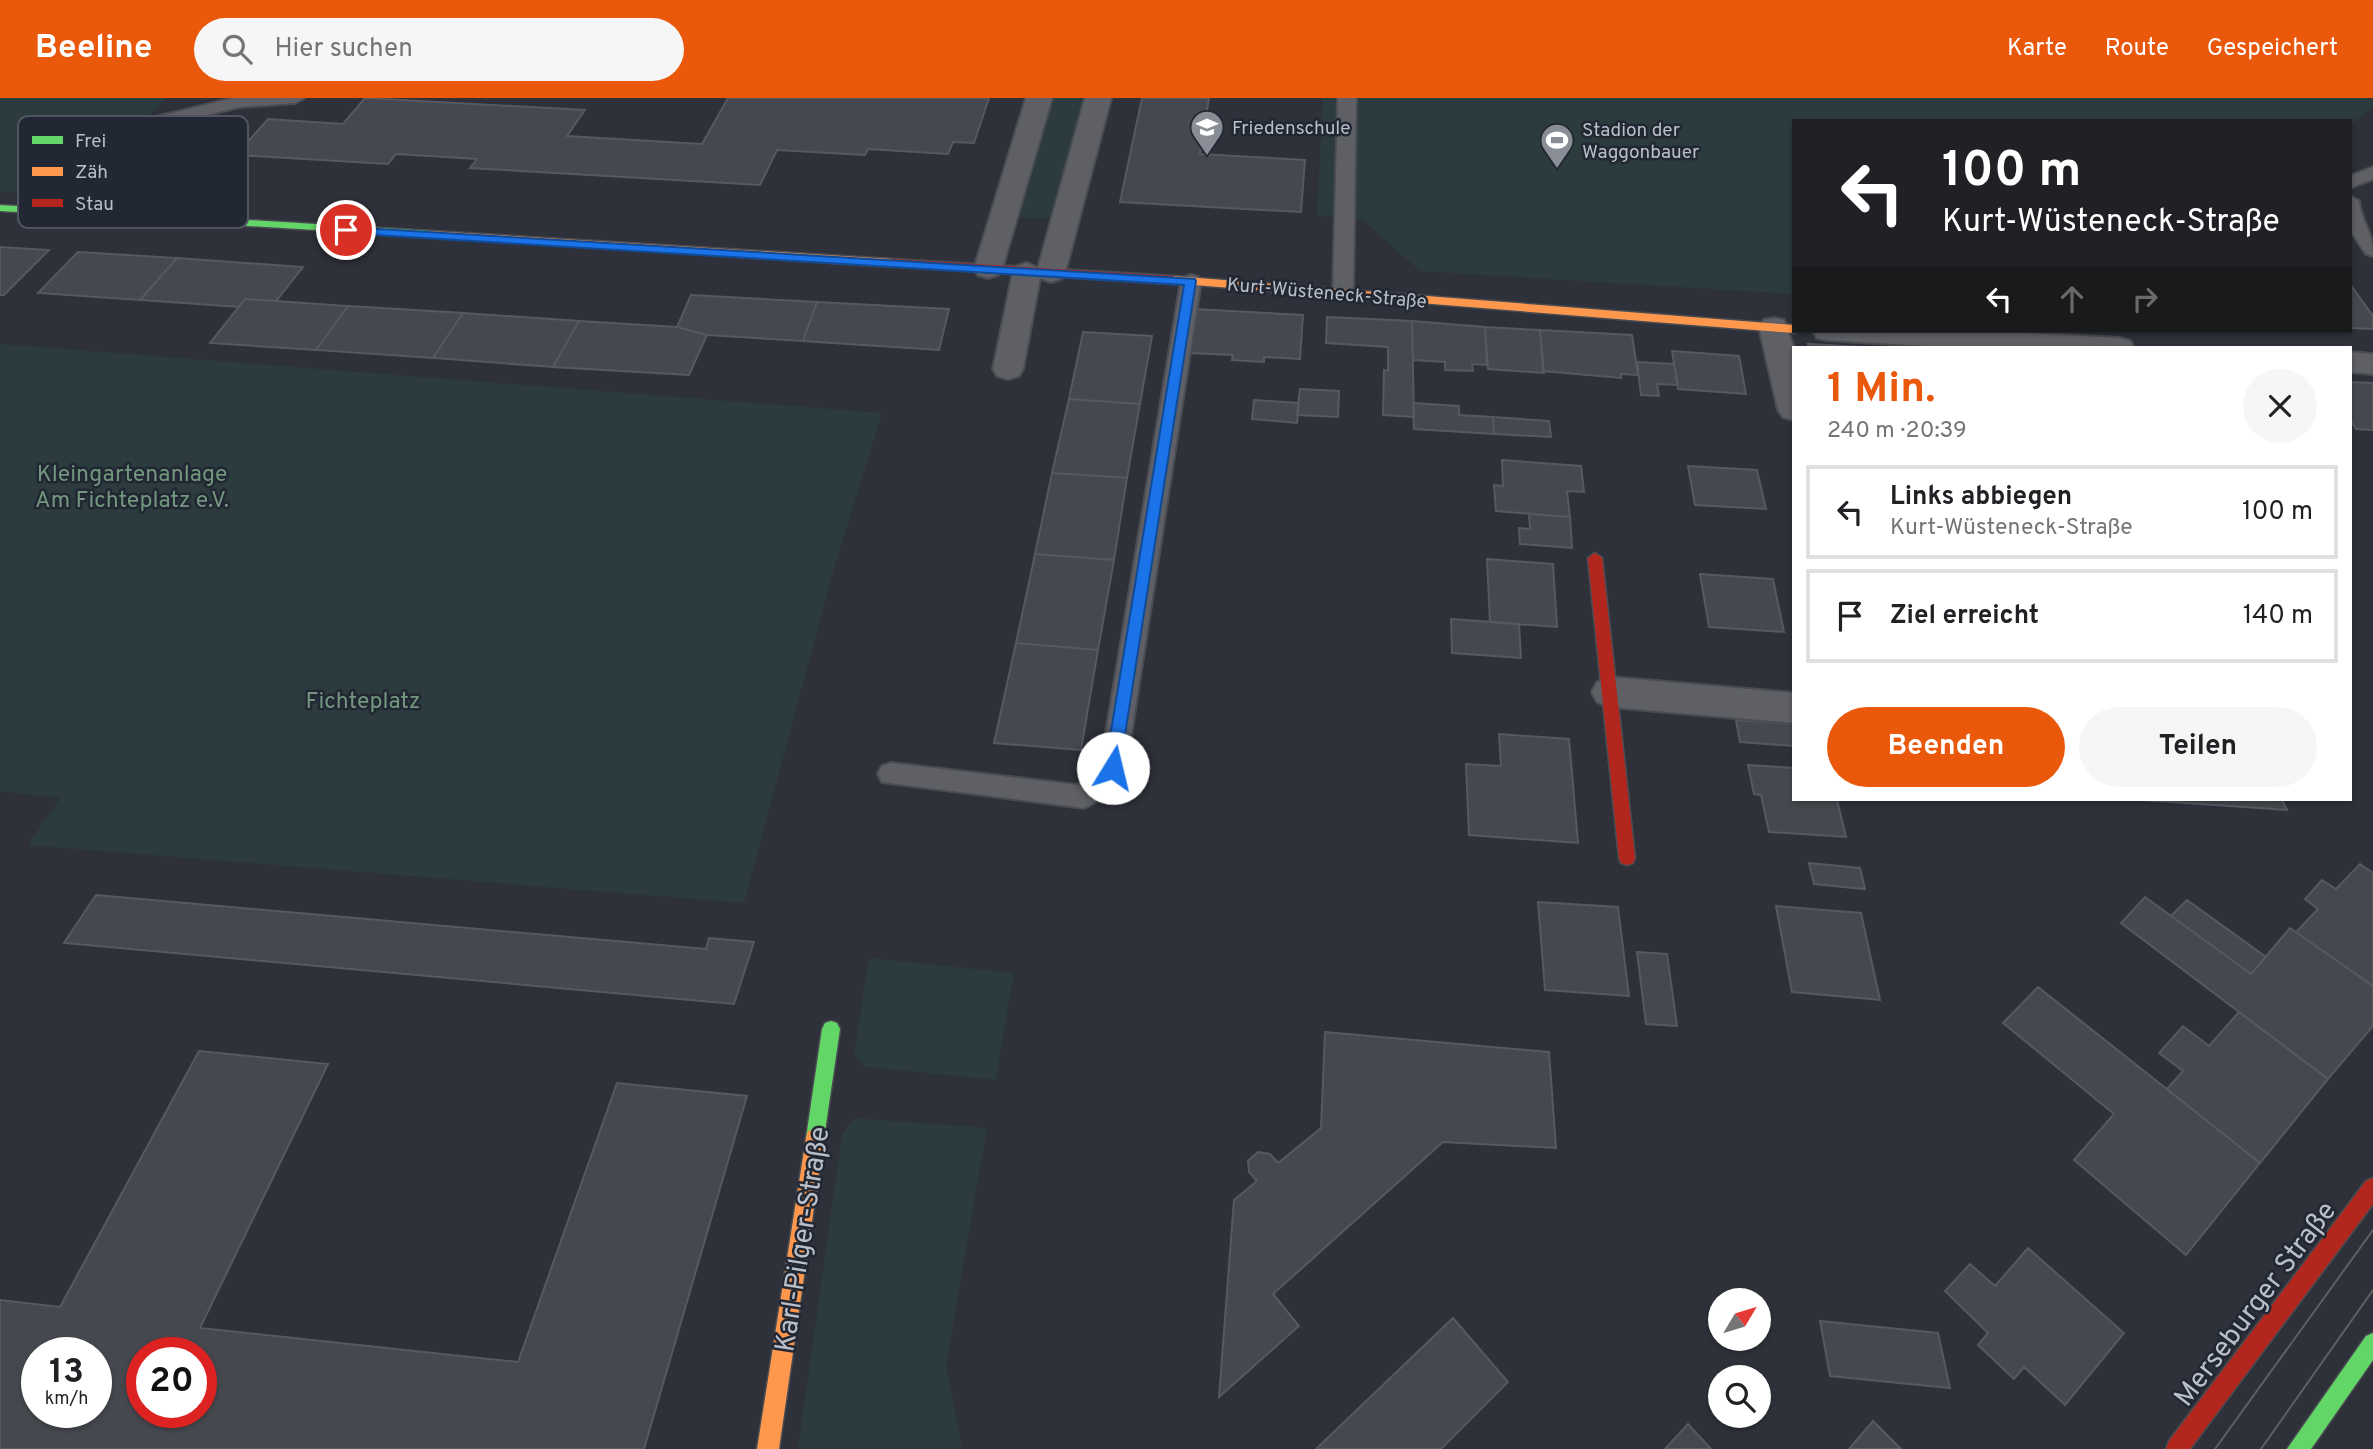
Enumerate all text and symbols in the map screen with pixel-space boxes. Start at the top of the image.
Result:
search box [194,18,684,81]
text: Beeline [35,28,152,70]
icon: search [218,30,256,68]
text: Hier suchen [274,33,413,66]
text: Karte [2007,34,2067,64]
text: Route [2105,34,2169,64]
text: Gespeichert [2207,34,2338,64]
school or university icon: Friedenschule [1188,108,1226,157]
legend [18,116,248,228]
place label: Friedenschule [1232,117,1351,141]
place label: Stadion der Waggonbauer [1582,119,1700,165]
sports icon: Stadion der Waggonbauer [1538,121,1576,170]
text: Frei [75,130,106,154]
text: 100 m [1942,142,2081,204]
icon: left [1827,147,1918,238]
text: Zäh [75,161,108,185]
text: Stau [75,193,114,217]
pin [316,200,376,260]
text: Kurt-Wüsteneck-Straße [1942,203,2280,243]
icon: arrive [327,211,365,249]
street label: Kurt-Wüsteneck-Straße [1226,273,1428,315]
icon: left [1980,280,2018,318]
icon: ahead [2053,280,2091,318]
icon: right [2126,280,2164,318]
text: 1 Min. [1827,364,1936,417]
button: close [2243,369,2317,443]
text: 240 m · 20:39 [1827,417,1967,446]
park label: Kleingartenanlage Am Fichteplatz e.V. [35,461,229,516]
text: Links abbiegen [1890,481,2072,514]
icon: left [1831,493,1869,531]
text: 100 m [2242,496,2313,529]
text: Kurt-Wüsteneck-Straße [1890,514,2133,543]
icon: arrive [1831,597,1869,635]
text: Ziel erreicht [1890,600,2039,633]
text: 140 m [2243,600,2313,633]
park label: Fichteplatz [306,688,420,717]
button: Beenden [1827,707,2065,787]
button: Teilen [2079,707,2317,787]
position arrow [1076,731,1150,805]
street label: Karl-Pilger-Straße [768,1124,840,1355]
street label: Merseburger Straße [2167,1195,2345,1415]
north arrow [1708,1288,1771,1351]
map controls [1708,1288,1771,1428]
speed limit sign: 20 [126,1337,217,1428]
text: 13 [49,1351,84,1395]
button: search [1708,1365,1771,1428]
text: km/h [45,1388,88,1411]

